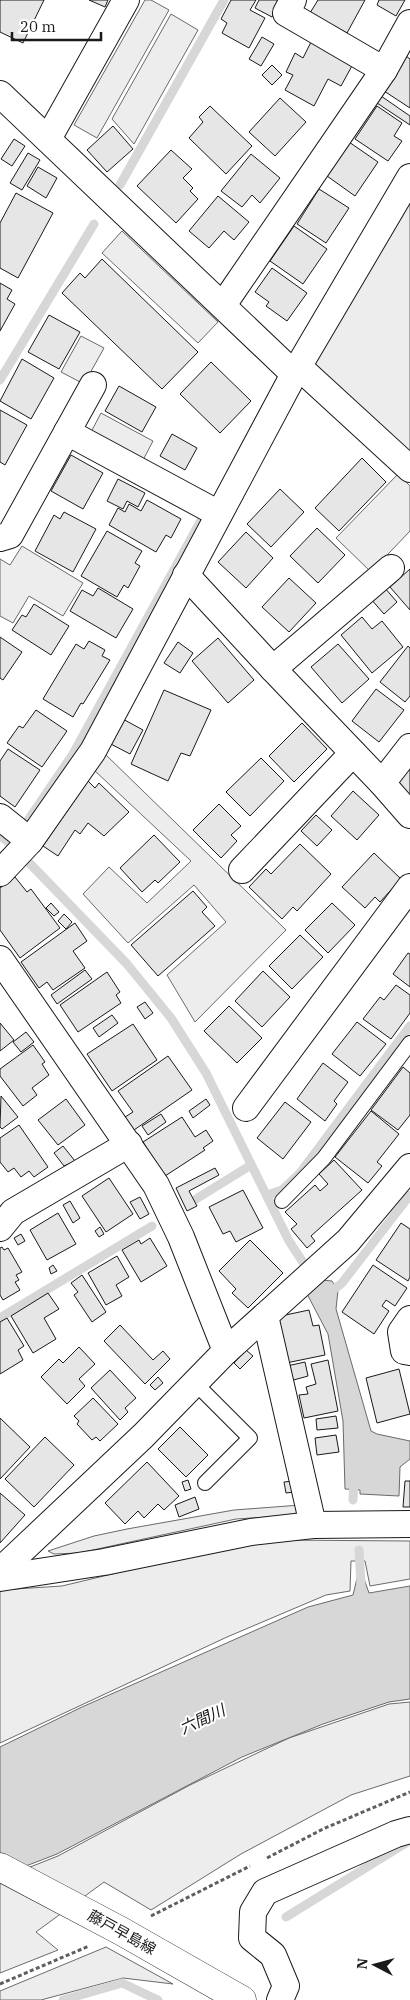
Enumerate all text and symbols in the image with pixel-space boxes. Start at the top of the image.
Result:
scale bar [12,10,101,42]
text: 20 m [20,17,56,36]
water label: 六間川 [176,1699,230,1738]
street label: 藤戸早島線 [85,1906,159,1958]
north arrow [350,1940,400,1990]
text: N [353,1957,372,1970]

